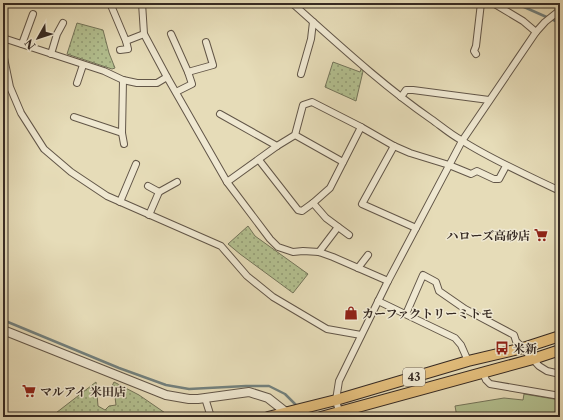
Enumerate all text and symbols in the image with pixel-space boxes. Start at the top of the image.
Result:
north arrow [18,18,58,58]
text: N [22,36,39,52]
supermarket icon: ハローズ高砂店 [533,227,549,243]
place label: ハローズ高砂店 [447,228,530,243]
shop icon: カーファクトリーミトモ [343,305,359,321]
place label: カーファクトリーミトモ [362,306,493,321]
bus stop icon: 米新 [494,340,510,356]
place label: 米新 [513,341,537,356]
road number: 43 [403,368,425,386]
supermarket icon: マルアイ 米田店 [21,383,37,399]
place label: マルアイ 米田店 [40,384,126,399]

